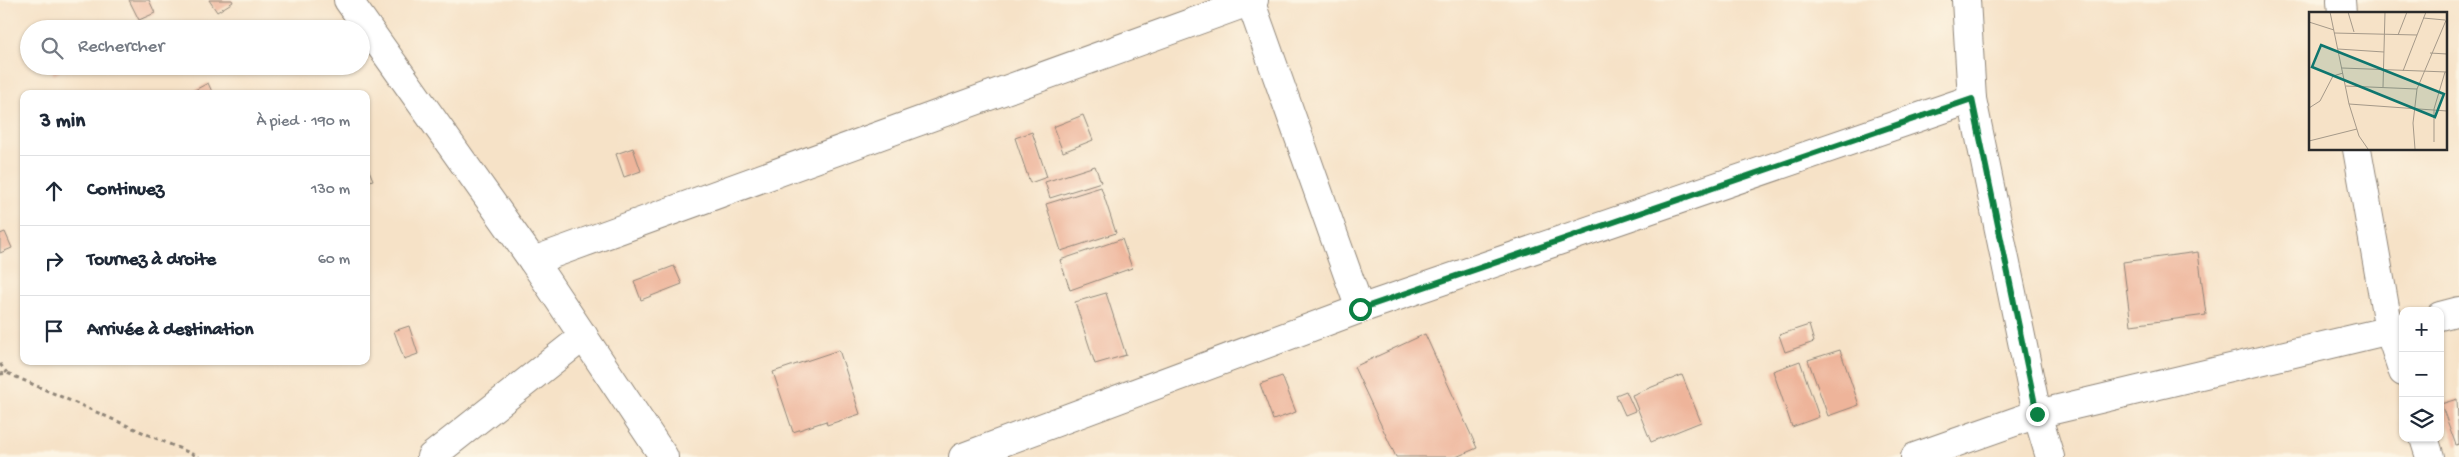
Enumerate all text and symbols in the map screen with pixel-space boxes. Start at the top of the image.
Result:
inset map [2309,12,2446,150]
search box [20,20,370,75]
icon: search [38,34,66,62]
text: Rechercher [78,36,164,59]
text: 3 min [40,110,85,135]
text: À pied · 190 m [256,113,350,132]
icon: ahead [40,177,68,205]
text: Continuez [87,179,164,202]
text: 130 m [311,181,350,200]
icon: right [40,247,68,275]
text: Tournez à droite [87,249,216,272]
text: 60 m [318,251,350,270]
route start [1349,298,1372,321]
map controls [2399,307,2444,442]
button: + [2399,307,2444,352]
icon: arrive [40,317,68,345]
text: Arrivée à destination [87,319,253,342]
button: − [2399,352,2444,397]
button: layers [2399,397,2444,442]
route end [2026,403,2049,426]

